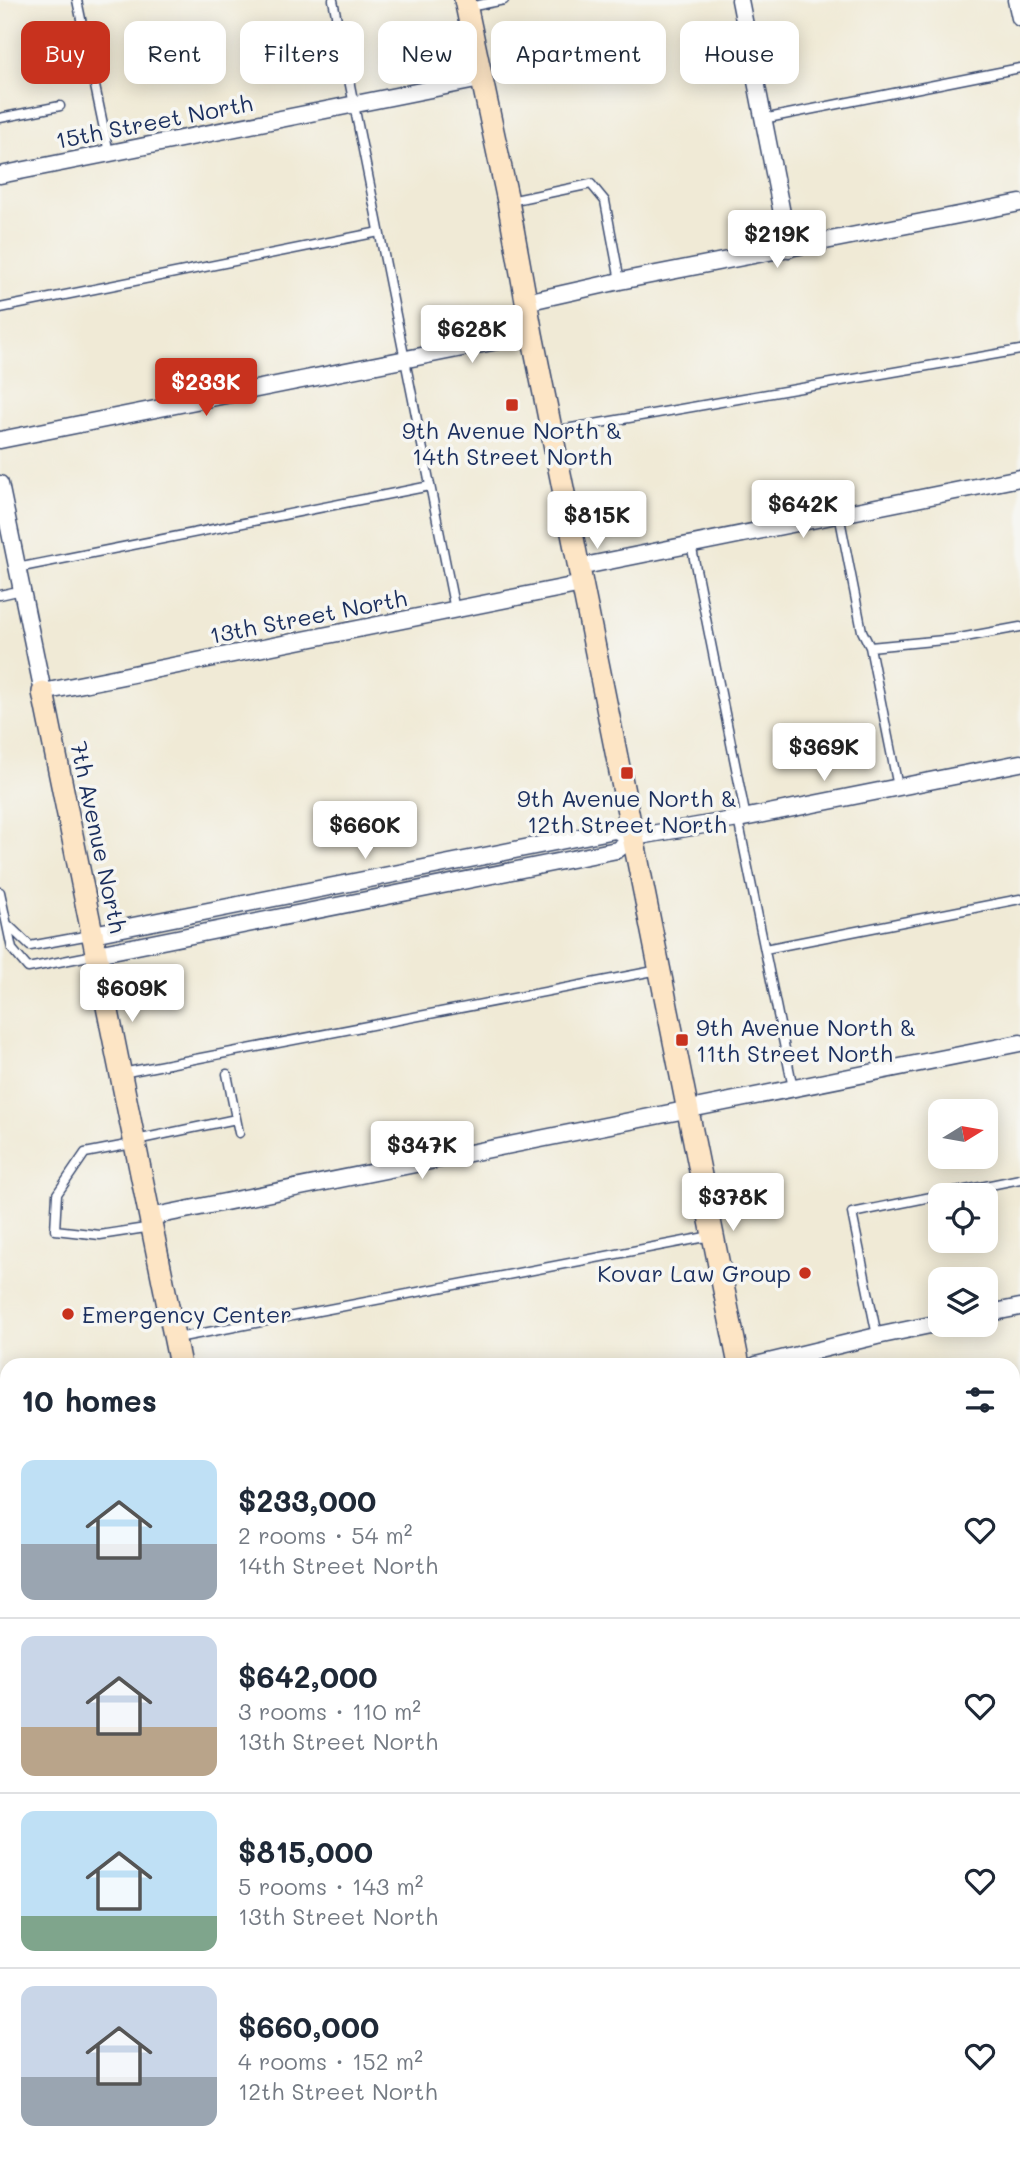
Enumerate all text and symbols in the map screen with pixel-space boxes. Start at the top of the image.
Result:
chip: Buy [21,21,110,84]
chip: Rent [124,21,226,84]
chip: Filters [240,21,364,84]
chip: New [378,21,477,84]
chip: Apartment [491,21,666,84]
chip: House [680,21,799,84]
street label: 15th Street North [53,87,255,155]
pin: $219K [728,210,826,270]
text: $219K [744,218,810,248]
pin: $628K [423,306,521,365]
text: $628K [437,313,507,343]
pin: $233K [157,358,255,418]
text: $233K [171,366,241,396]
marker: 9th Avenue North & 14th Street North [504,397,520,413]
place label: 9th Avenue North & 14th Street North [402,415,622,471]
pin: $642K [754,480,852,540]
text: $642K [768,488,838,518]
pin: $815K [548,491,646,551]
text: $815K [563,499,631,529]
street label: 13th Street North [207,582,409,650]
pin: $369K [775,724,873,783]
text: $369K [789,731,859,761]
street label: 7th Avenue North [64,738,134,936]
marker: 9th Avenue North & 12th Street North [619,765,635,781]
place label: 9th Avenue North & 12th Street North [517,783,737,839]
pin: $660K [316,802,414,861]
text: $660K [329,809,401,839]
pin: $609K [83,964,181,1024]
text: $609K [96,972,168,1002]
place label: 9th Avenue North & 11th Street North [696,1012,916,1068]
marker: 9th Avenue North & 11th Street North [674,1032,690,1048]
north arrow [928,1099,998,1169]
map controls [928,1099,998,1337]
pin: $347K [373,1122,471,1181]
text: $347K [387,1129,457,1159]
pin: $378K [684,1174,782,1233]
text: $378K [698,1181,768,1211]
button: locate [928,1183,998,1253]
place label: Kovar Law Group [597,1258,791,1288]
marker: Kovar Law Group [797,1265,813,1281]
button: layers [928,1267,998,1337]
place label: Emergency Center [82,1299,292,1329]
marker: Emergency Center [60,1306,76,1322]
text: 10 homes [21,1380,157,1420]
icon: filters [961,1381,999,1419]
text: $233,000 [238,1480,376,1520]
icon: home [77,1488,161,1572]
icon: heart [961,1511,999,1549]
text: 2 rooms · 54 m² [238,1520,413,1550]
text: 14th Street North [238,1550,438,1580]
text: $642,000 [238,1656,378,1696]
icon: home [77,1664,161,1748]
icon: heart [961,1687,999,1725]
text: 3 rooms · 110 m² [238,1696,421,1726]
text: 13th Street North [238,1726,438,1756]
text: $815,000 [238,1831,373,1871]
icon: home [77,1839,161,1923]
icon: heart [961,1862,999,1900]
text: 5 rooms · 143 m² [238,1871,424,1901]
text: 13th Street North [238,1901,438,1931]
text: $660,000 [238,2006,379,2046]
icon: home [77,2014,161,2098]
icon: heart [961,2037,999,2075]
text: 4 rooms · 152 m² [238,2046,423,2076]
text: 12th Street North [238,2076,437,2106]

